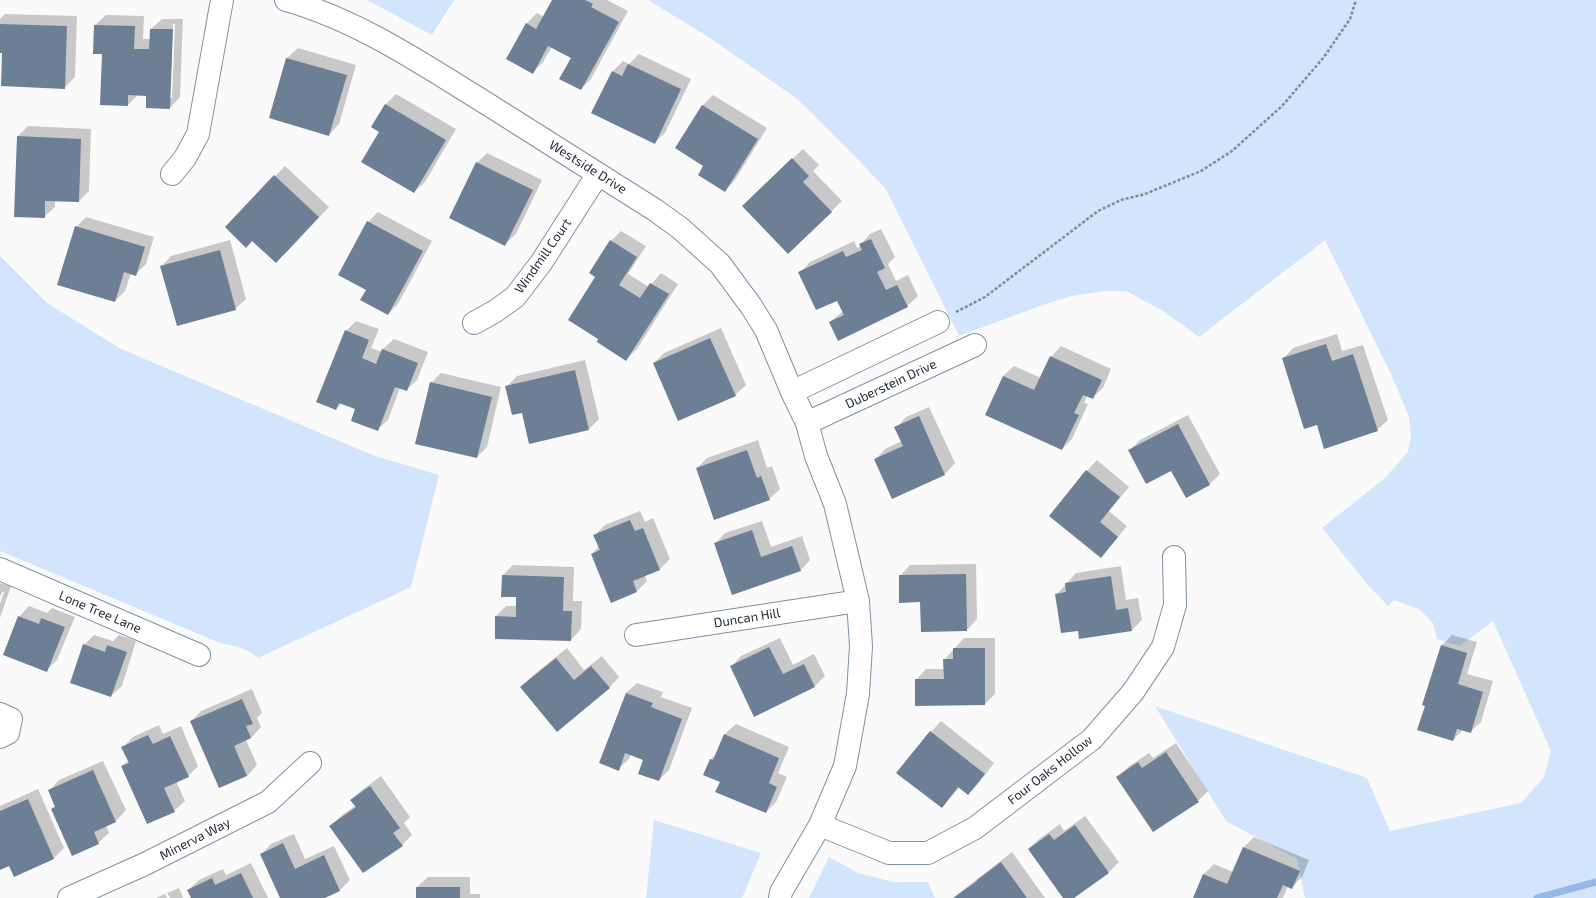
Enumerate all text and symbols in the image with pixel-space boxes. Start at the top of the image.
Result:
street label: Westside Drive [546,137,630,197]
street label: Windmill Court [511,215,575,297]
street label: Duberstein Drive [843,356,939,412]
street label: Lone Tree Lane [56,588,144,636]
street label: Duncan Hill [713,605,781,631]
street label: Four Oaks Hollow [1004,732,1096,808]
street label: Minerva Way [157,814,233,864]

